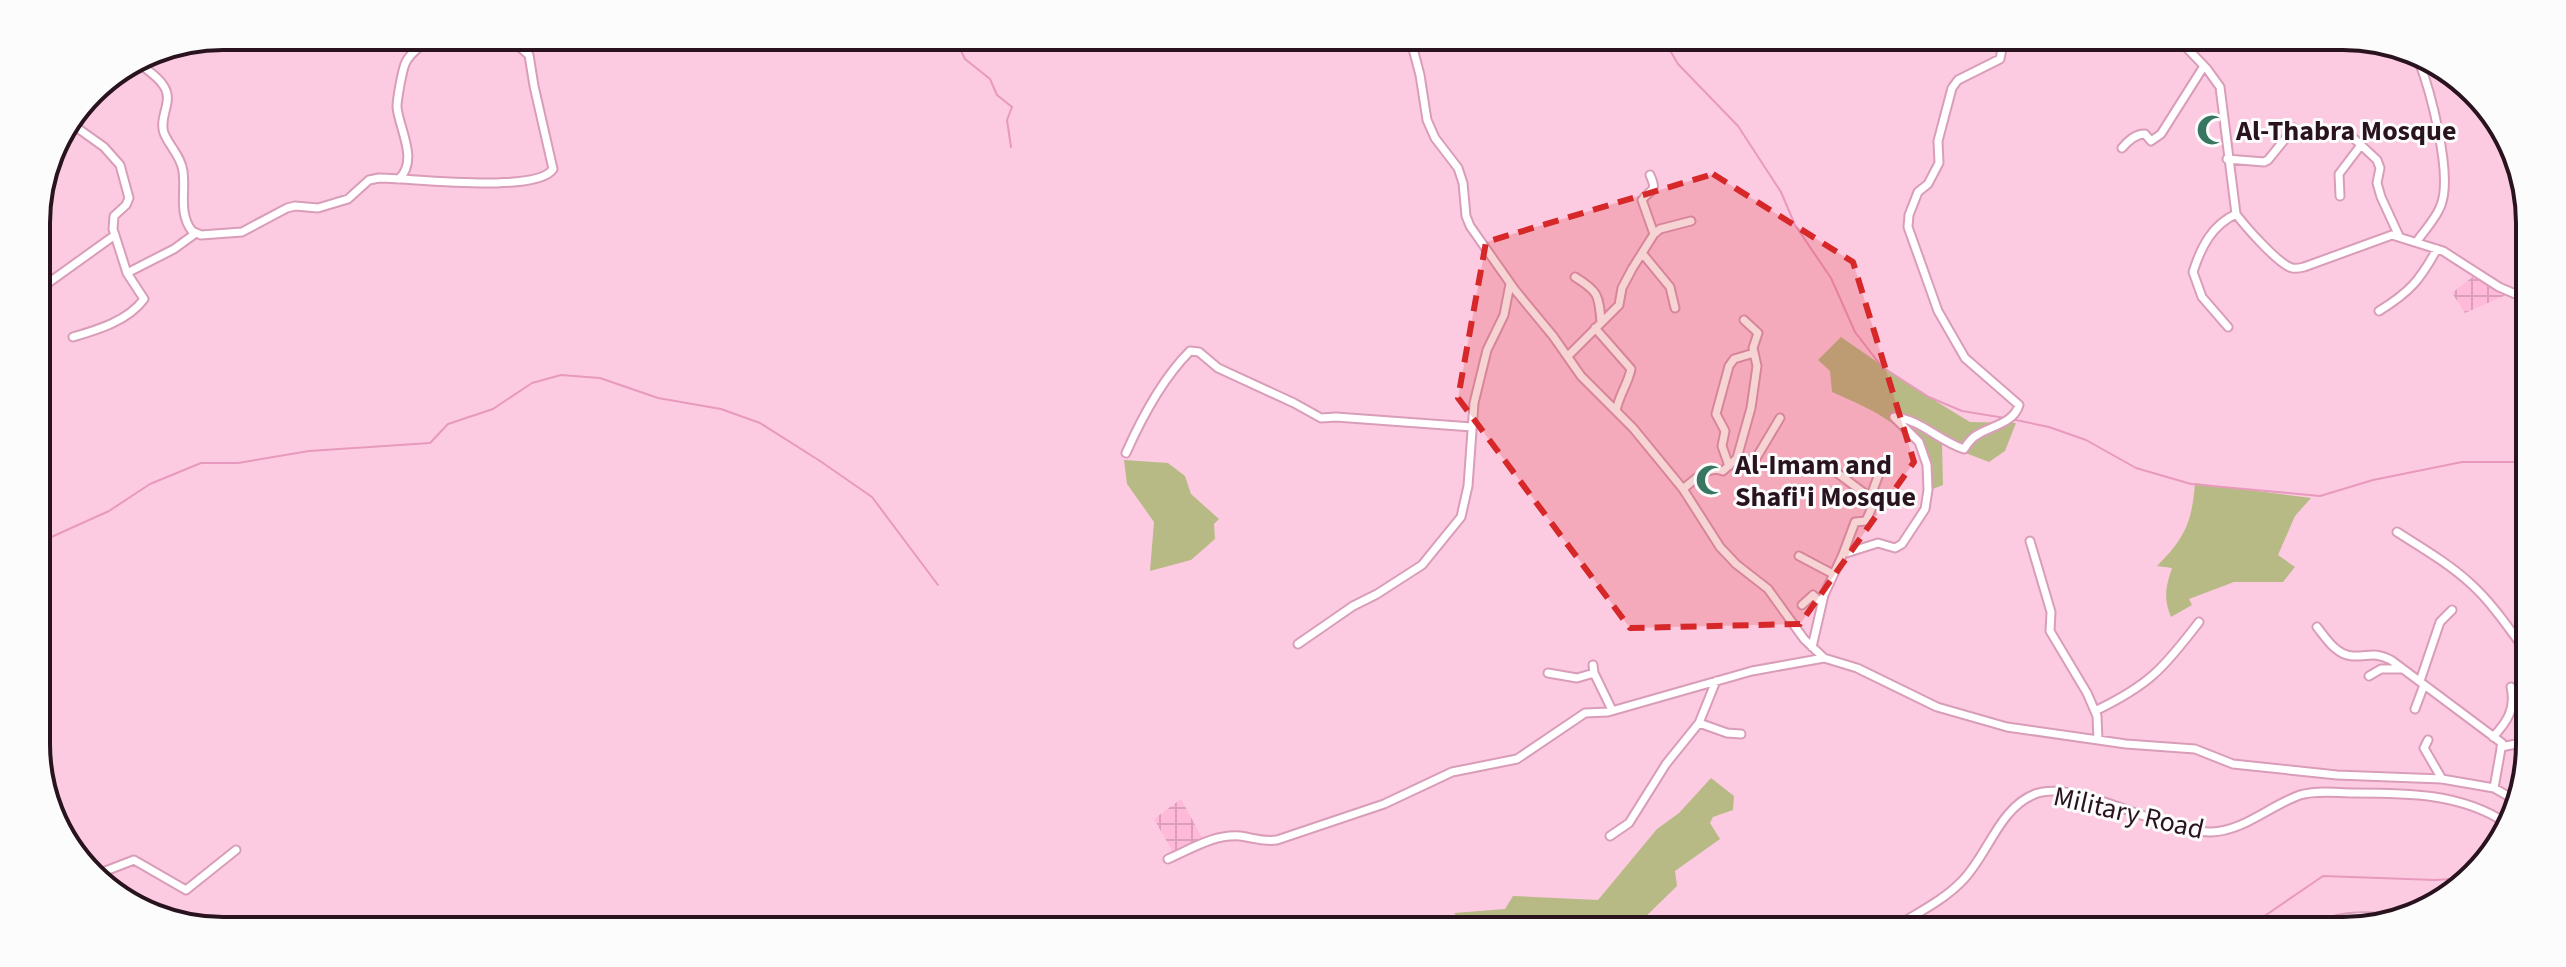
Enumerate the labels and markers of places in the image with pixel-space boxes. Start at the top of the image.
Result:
place label: Al-Thabra Mosque [2235,111,2456,151]
mosque icon: Al-Thabra Mosque [2195,113,2229,147]
place label: Al-Imam and Shafi'i Mosque [1734,445,1916,517]
mosque icon: Al-Imam and Shafi'i Mosque [1694,463,1728,497]

